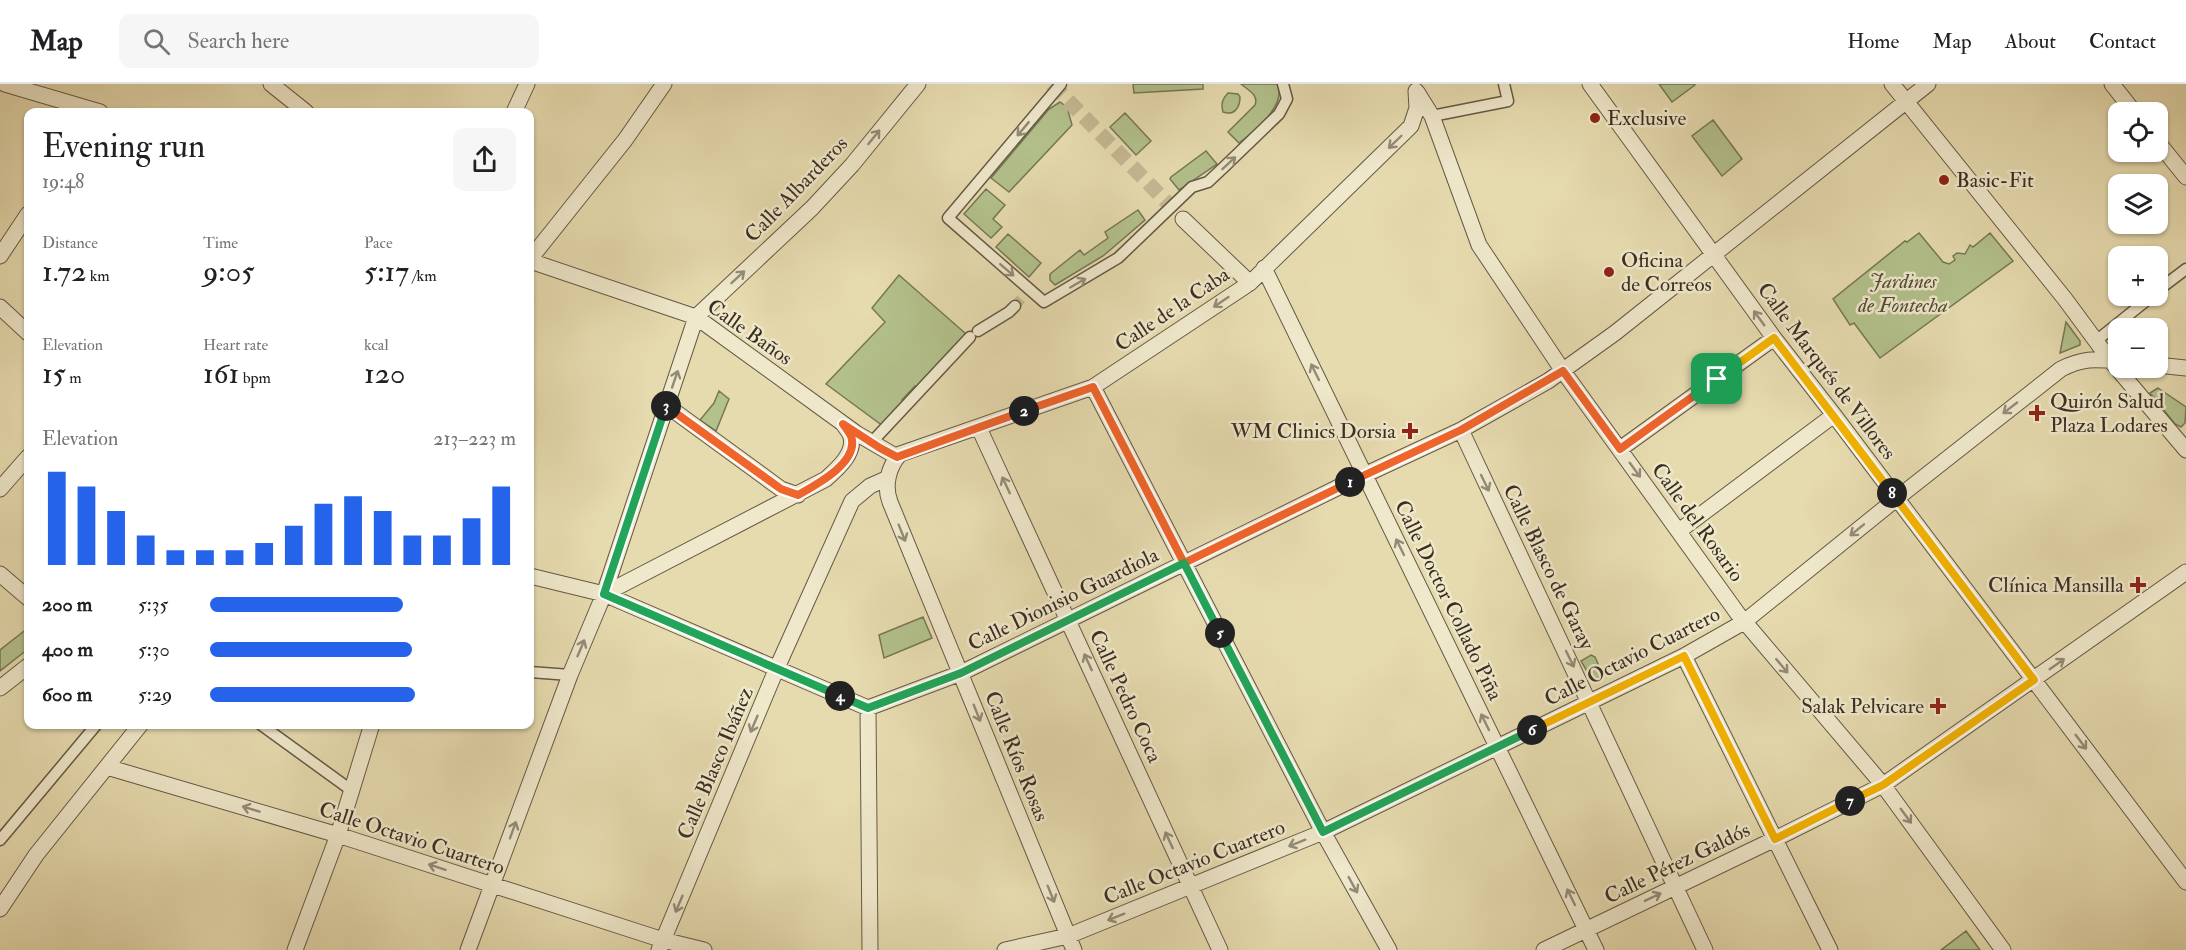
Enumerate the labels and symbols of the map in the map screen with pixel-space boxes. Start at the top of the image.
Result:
place label: Exclusive [1607,105,1686,132]
marker: Exclusive [1588,111,1602,125]
one-way arrow [1017,121,1030,137]
one-way arrow [868,130,881,146]
street label: Calle Albarderos [739,131,854,248]
one-way arrow [1387,134,1402,149]
one-way arrow [1221,155,1236,170]
place label: Basic-Fit [1956,167,2034,194]
marker: Basic-Fit [1937,173,1951,187]
place label: Oficina de Correos [1621,247,1712,298]
street label: Calle de la Caba [1110,261,1235,358]
one-way arrow [999,263,1014,277]
marker: Oficina de Correos [1602,265,1616,279]
park label: Jardines de Fontecha [1857,268,1948,319]
one-way arrow [731,270,746,284]
one-way arrow [1069,277,1086,289]
street label: Calle Marqués de Villores [1751,277,1902,465]
street label: Calle Baños [702,293,798,372]
one-way arrow [1213,296,1230,308]
one-way arrow [1753,310,1765,326]
pin [1691,353,1742,404]
one-way arrow [1308,363,1320,381]
one-way arrow [670,370,681,389]
place label: Quirón Salud Plaza Lodares [2050,388,2168,439]
pin: 3 [651,391,681,421]
pin: 2 [1009,396,1039,426]
one-way arrow [2002,402,2018,415]
marker: Quirón Salud Plaza Lodares [2028,404,2046,422]
place label: WM Clinics Dorsia [1230,418,1396,445]
marker: WM Clinics Dorsia [1401,422,1419,440]
street label: Calle del Rosario [1645,457,1750,587]
one-way arrow [1628,461,1641,477]
pin: 1 [1335,467,1365,497]
one-way arrow [1480,473,1492,491]
one-way arrow [999,477,1011,495]
pin: 8 [1877,478,1907,508]
street label: Calle Blasco de Garay [1497,480,1601,655]
street label: Calle Doctor Collado Piña [1388,496,1509,705]
one-way arrow [897,523,908,542]
one-way arrow [1850,523,1865,537]
one-way arrow [1393,538,1405,556]
street label: Calle Dionisio Guardiola [963,541,1163,657]
place label: Clínica Mansilla [1988,572,2124,599]
marker: Clínica Mansilla [2129,576,2147,594]
street label: Calle Octavio Cuartero [1540,600,1725,712]
pin: 5 [1205,618,1235,648]
street label: Calle Pedro Coca [1083,625,1168,767]
one-way arrow [576,639,587,658]
one-way arrow [1564,649,1576,667]
one-way arrow [1082,654,1093,672]
one-way arrow [2048,657,2064,670]
one-way arrow [1775,658,1789,673]
pin: 4 [825,681,855,711]
street label: Calle Blasco Ibáñez [671,683,760,843]
street label: Calle Ríos Rosas [978,687,1055,825]
place label: Salak Pelvicare [1801,693,1924,720]
marker: Salak Pelvicare [1929,697,1947,715]
one-way arrow [972,703,983,722]
one-way arrow [748,714,759,732]
one-way arrow [1479,714,1491,732]
pin: 6 [1517,715,1547,745]
one-way arrow [2075,733,2087,749]
pin: 7 [1835,786,1865,816]
street label: Calle Octavio Cuartero [316,796,508,881]
one-way arrow [242,803,261,814]
one-way arrow [1900,808,1912,824]
street label: Calle Octavio Cuartero [1099,814,1289,911]
street label: Calle Pérez Galdós [1600,817,1754,910]
one-way arrow [508,822,519,840]
one-way arrow [1163,831,1174,849]
one-way arrow [1288,838,1306,849]
one-way arrow [428,861,447,872]
one-way arrow [1348,876,1359,894]
one-way arrow [1046,884,1057,902]
one-way arrow [1564,889,1576,907]
one-way arrow [1644,891,1662,903]
one-way arrow [673,894,684,912]
one-way arrow [1107,912,1126,923]

